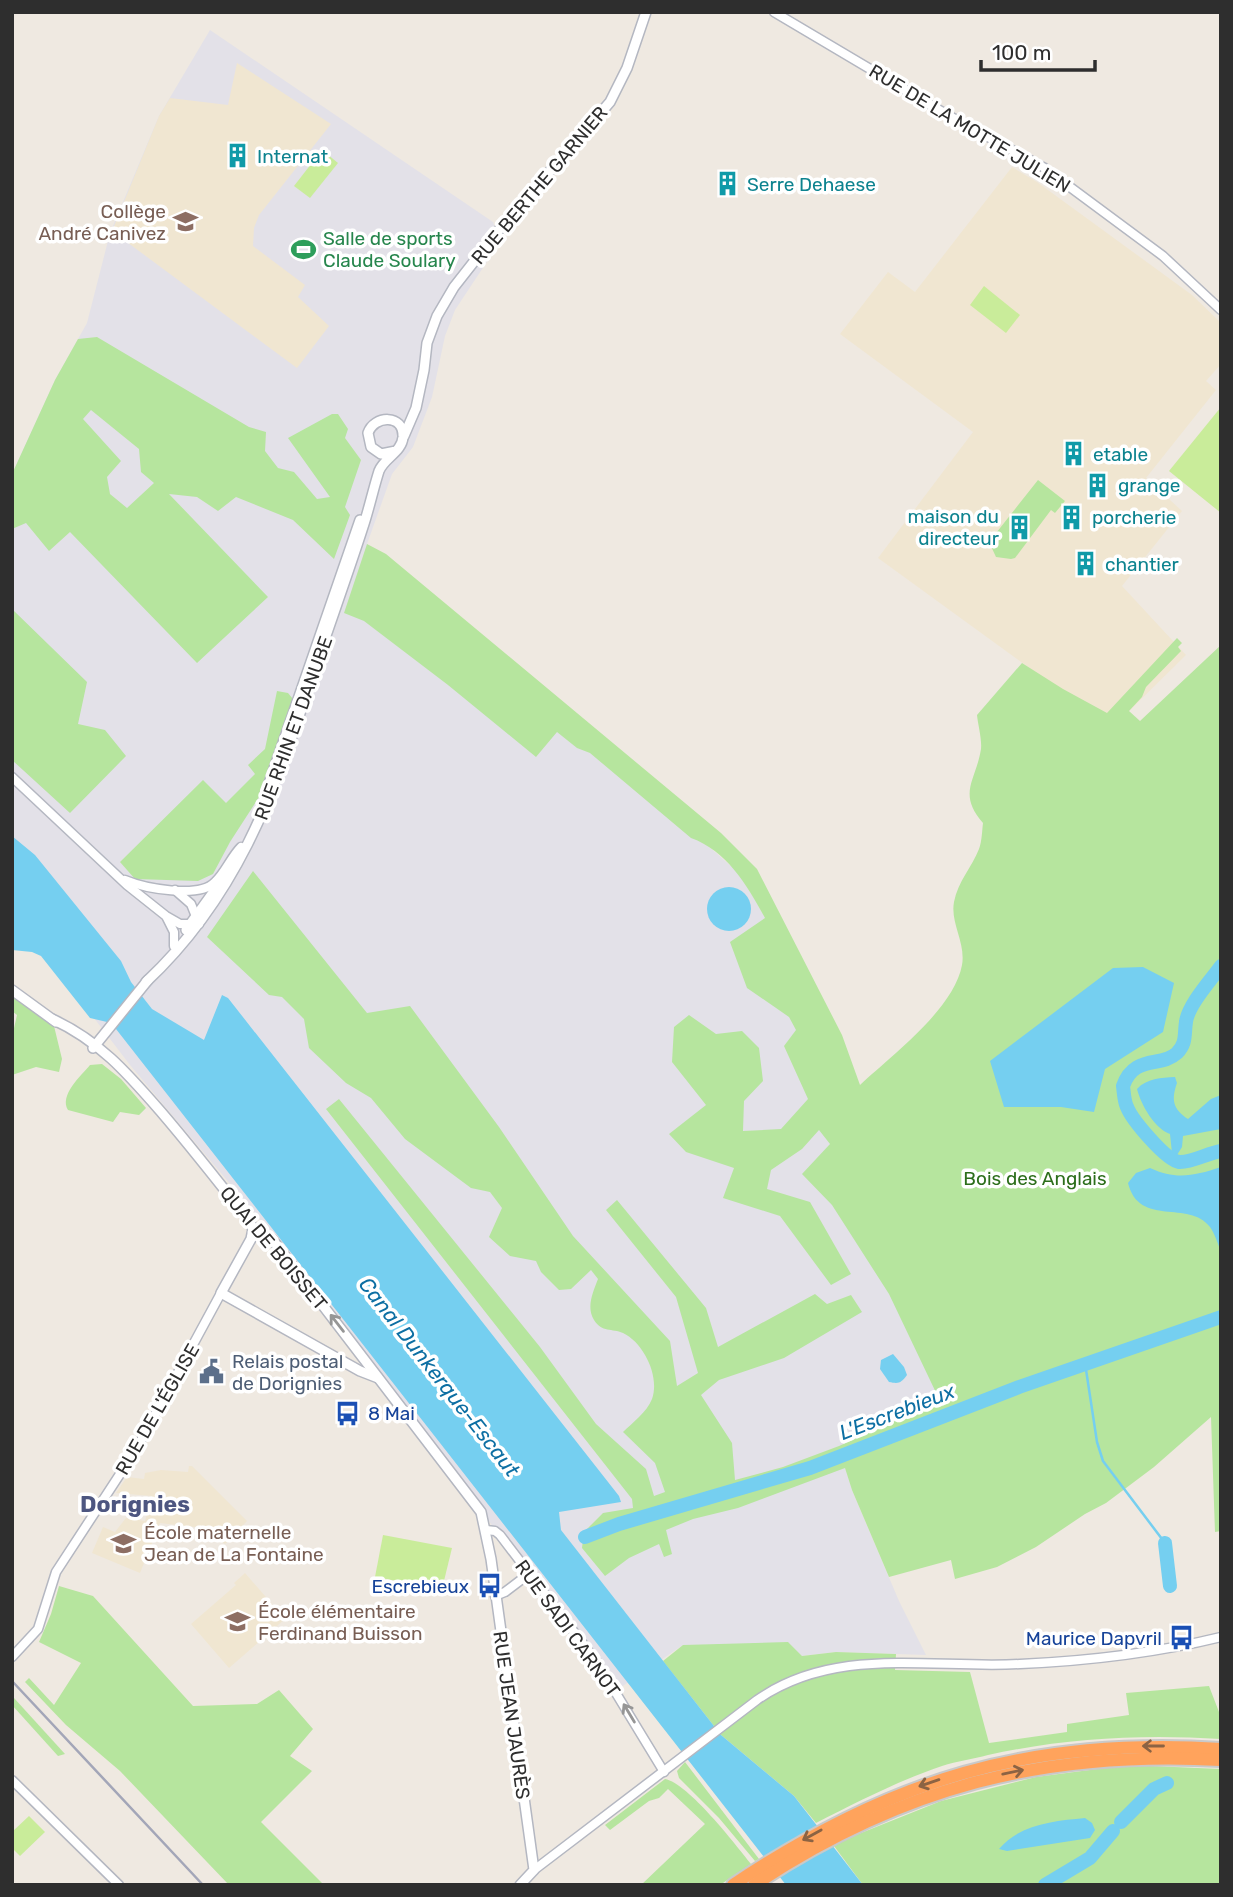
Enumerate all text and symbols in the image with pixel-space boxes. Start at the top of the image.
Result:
scale bar [981,28,1095,72]
text: 100 m [992,40,1051,65]
street label: RUE DE LA MOTTE JULIEN [865,59,1074,198]
street label: RUE BERTHE GARNIER [466,102,612,269]
building icon: Internat [223,142,251,170]
place label: Internat [257,145,329,168]
building icon: Serre Dehaese [713,170,741,198]
place label: Serre Dehaese [747,173,876,196]
place label: Collège André Canivez [38,200,166,245]
school or university icon: Collège André Canivez [172,208,200,236]
place label: Salle de sports Claude Soulary [323,227,456,272]
sports icon: Salle de sports Claude Soulary [289,235,317,263]
building icon: etable [1059,440,1087,468]
place label: etable [1093,443,1148,466]
building icon: grange [1084,471,1112,499]
place label: grange [1118,474,1180,497]
building icon: porcherie [1058,503,1086,531]
place label: maison du directeur [908,505,1000,550]
place label: porcherie [1092,506,1176,529]
building icon: maison du directeur [1005,513,1033,541]
building icon: chantier [1071,550,1099,578]
place label: chantier [1105,553,1180,576]
street label: RUE RHIN ET DANUBE [249,633,337,823]
park label: Bois des Anglais [963,1167,1107,1190]
street label: QUAI DE BOISSET [215,1182,332,1315]
water label: Canal Dunkerque-Escaut [354,1272,526,1482]
one-way arrow [330,1315,345,1333]
street label: RUE DE L'ÉGLISE [111,1340,204,1479]
place label: Relais postal de Dorignies [232,1350,343,1395]
public building icon: Relais postal de Dorignies [198,1358,226,1386]
water label: L'Escrebieux [835,1378,959,1445]
bus stop icon: 8 Mai [334,1399,362,1427]
place label: 8 Mai [368,1402,415,1425]
district label: Dorignies [80,1490,190,1518]
place label: École maternelle Jean de La Fontaine [144,1521,324,1566]
school or university icon: École maternelle Jean de La Fontaine [110,1529,138,1557]
street label: RUE SADI CARNOT [510,1555,625,1701]
bus stop icon: Escrebieux [475,1572,503,1600]
place label: Escrebieux [371,1575,469,1598]
place label: École élémentaire Ferdinand Buisson [258,1600,422,1645]
school or university icon: École élémentaire Ferdinand Buisson [224,1608,252,1636]
bus stop icon: Maurice Dapvril [1168,1624,1196,1652]
place label: Maurice Dapvril [1026,1627,1162,1650]
street label: RUE JEAN JAURÈS [488,1630,535,1801]
one-way arrow [621,1703,635,1723]
one-way arrow [1141,1739,1164,1753]
one-way arrow [1001,1765,1024,1779]
one-way arrow [919,1778,941,1790]
one-way arrow [802,1829,823,1842]

